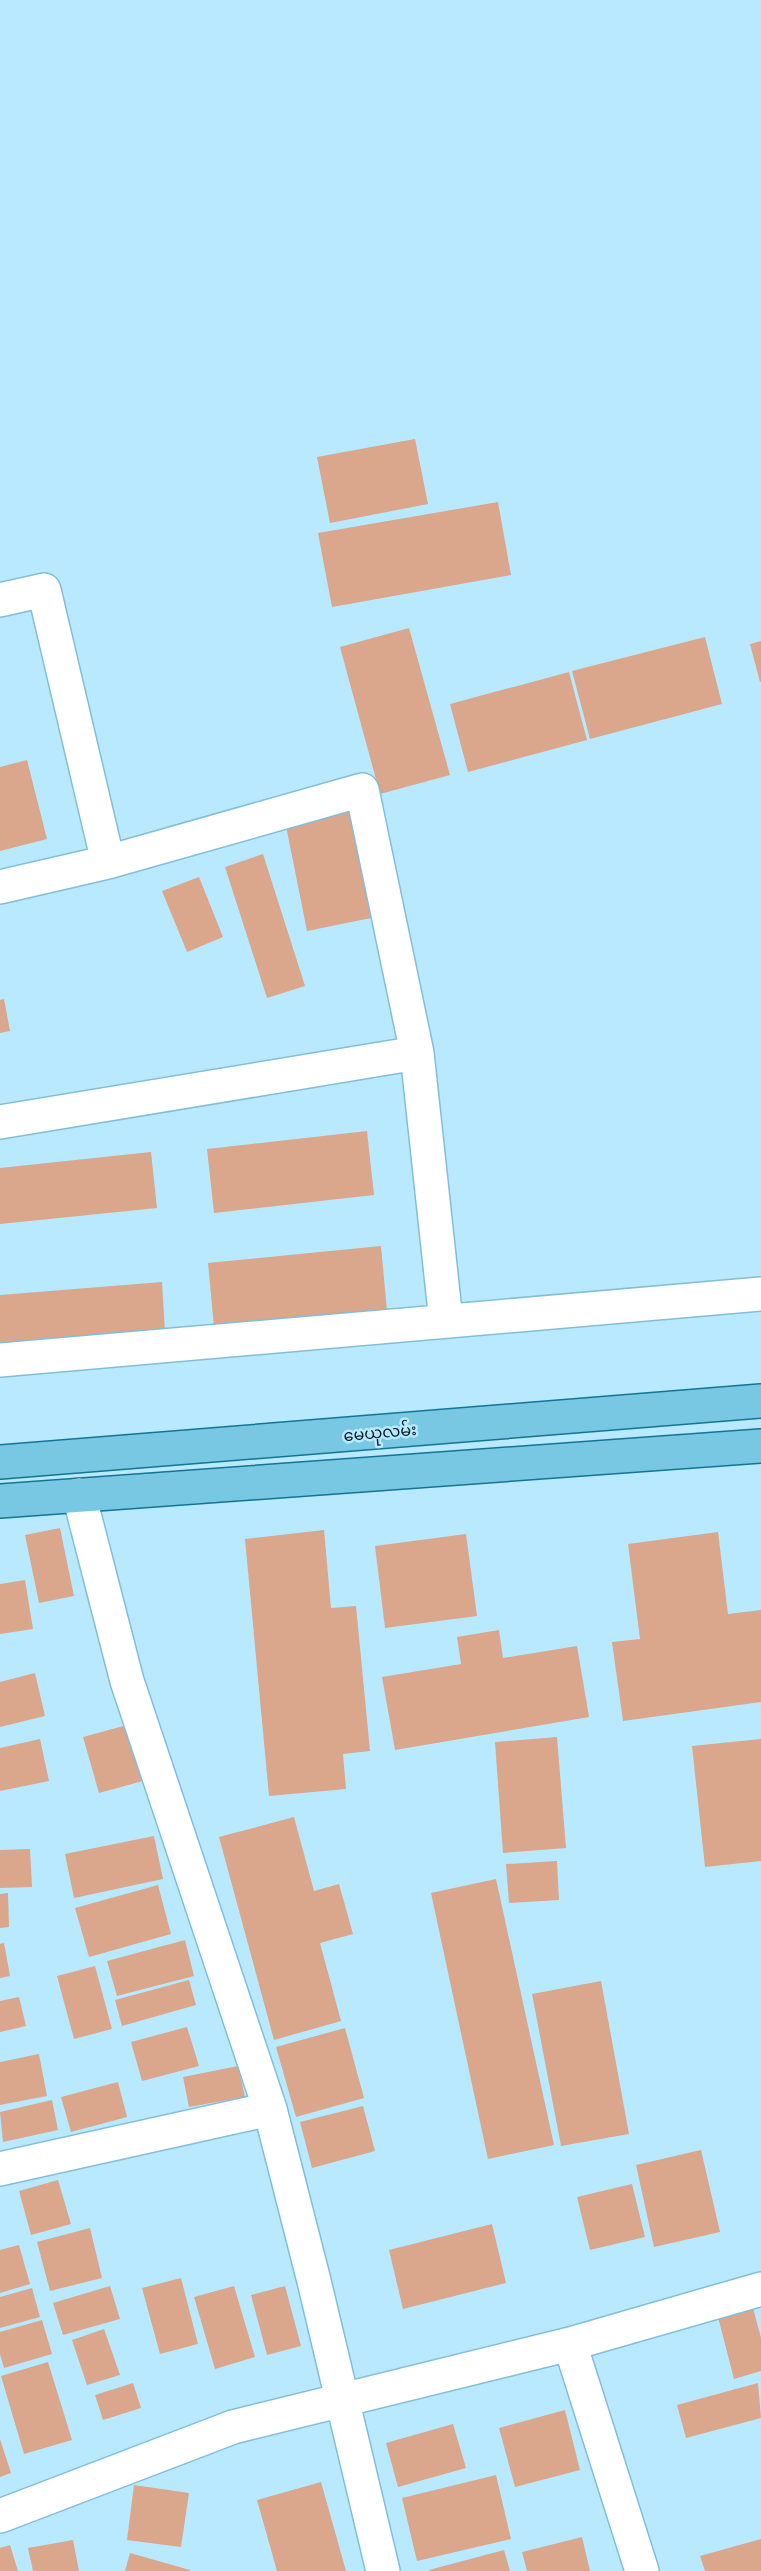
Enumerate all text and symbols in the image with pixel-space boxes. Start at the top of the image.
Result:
street label: မေယုလမ်း [342,1416,418,1450]

